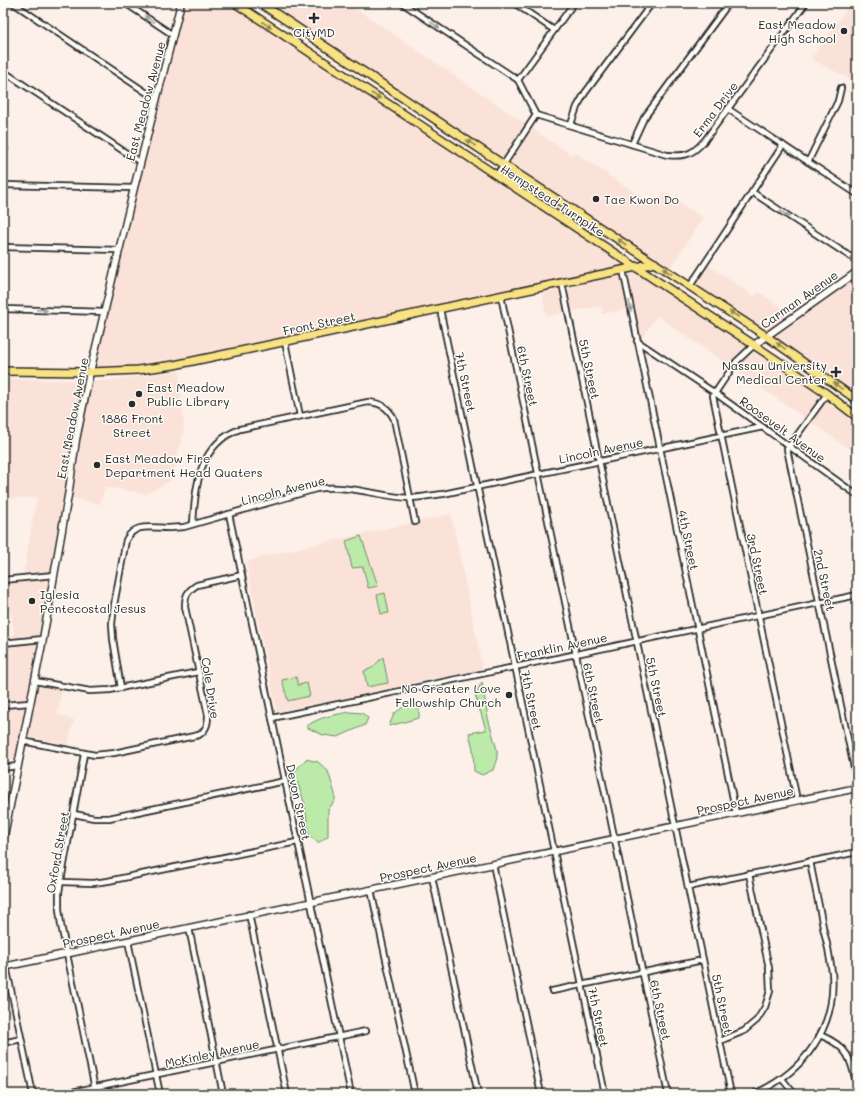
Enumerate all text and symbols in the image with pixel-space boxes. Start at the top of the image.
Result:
marker: CityMD [308,12,320,24]
one-way arrow [144,15,154,23]
place label: East Meadow High School [758,16,836,46]
one-way arrow [262,21,273,28]
one-way arrow [430,21,440,29]
place label: CityMD [293,24,335,40]
marker: East Meadow High School [839,26,849,36]
street label: East Meadow Avenue [121,39,169,163]
street label: Erma Drive [689,78,741,140]
one-way arrow [371,92,381,100]
one-way arrow [466,139,476,147]
street label: Hempstead Turnpike [498,160,608,240]
place label: Tae Kwon Do [604,191,679,207]
marker: Tae Kwon Do [591,194,601,204]
one-way arrow [779,210,791,217]
one-way arrow [617,238,627,246]
street label: Carman Avenue [757,266,841,332]
one-way arrow [662,268,673,275]
one-way arrow [627,299,633,312]
one-way arrow [36,307,49,313]
street label: Front Street [281,307,357,339]
one-way arrow [728,311,739,318]
street label: 5th Street [576,337,604,401]
one-way arrow [776,342,786,350]
street label: 6th Street [514,344,542,408]
street label: 7th Street [452,351,480,413]
street label: East Meadow Avenue [52,356,92,480]
place label: Nassau University Medical Center [722,357,827,387]
marker: Nassau University Medical Center [830,366,842,378]
place label: East Meadow Public Library [147,379,230,409]
one-way arrow [833,382,844,390]
marker: East Meadow Public Library [134,389,144,399]
street label: Roosevelt Avenue [737,392,829,466]
marker: 1886 Front Street [127,399,137,409]
place label: 1886 Front Street [101,410,163,440]
street label: Lincoln Avenue [557,433,645,467]
place label: East Meadow Fire Department Head Quaters [105,450,263,480]
marker: East Meadow Fire Department Head Quaters [92,460,102,470]
street label: Lincoln Avenue [239,472,327,508]
street label: 4th Street [675,508,703,572]
street label: 3rd Street [744,532,772,596]
street label: 2nd Street [811,548,839,612]
place label: Iglesia Pentecostal Jesus [40,586,146,616]
marker: Iglesia Pentecostal Jesus [27,596,37,606]
street label: Franklin Avenue [515,629,609,663]
street label: 5th Street [643,655,671,719]
street label: Cole Drive [198,656,224,720]
street label: 6th Street [580,661,608,725]
street label: 7th Street [518,669,546,731]
place label: No Greater Love Fellowship Church [395,680,501,710]
marker: No Greater Love Fellowship Church [504,690,514,700]
street label: Devon Street [283,762,315,842]
street label: Prospect Avenue [695,782,795,818]
street label: Oxford Street [42,810,72,894]
street label: Prospect Avenue [378,849,478,885]
street label: Prospect Avenue [61,915,161,951]
street label: 5th Street [709,972,737,1036]
street label: 6th Street [647,978,675,1042]
street label: 7th Street [585,986,613,1048]
street label: McKinley Avenue [163,1035,261,1071]

